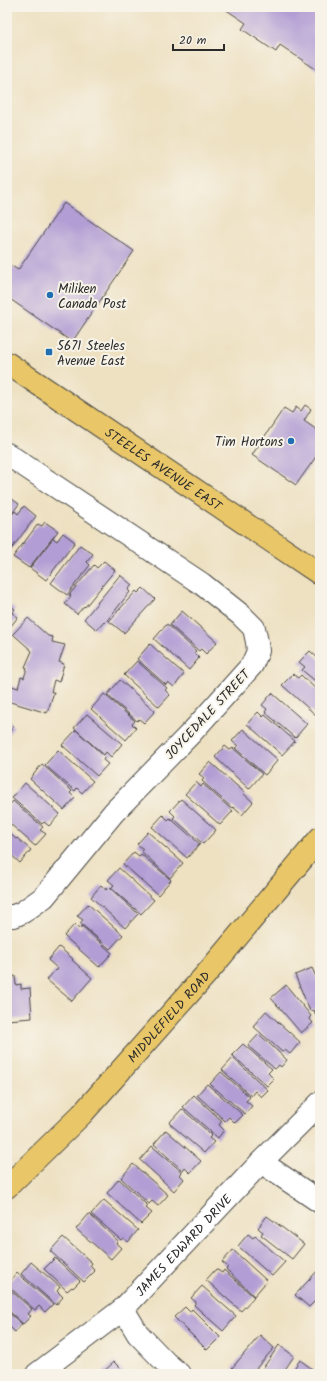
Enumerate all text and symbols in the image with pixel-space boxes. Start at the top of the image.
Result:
scale bar [173,26,224,52]
text: 20 m [179,31,207,50]
place label: Miliken Canada Post [58,279,127,315]
marker: Miliken Canada Post [45,290,55,300]
place label: 5671 Steeles Avenue East [57,336,126,372]
marker: 5671 Steeles Avenue East [44,347,54,357]
street label: STEELES AVENUE EAST [100,423,226,518]
place label: Tim Hortons [215,432,283,453]
marker: Tim Hortons [286,436,296,446]
street label: JOYCEDALE STREET [161,664,256,765]
street label: MIDDLEFIELD ROAD [123,967,216,1068]
street label: JAMES EDWARD DRIVE [131,1189,238,1302]

